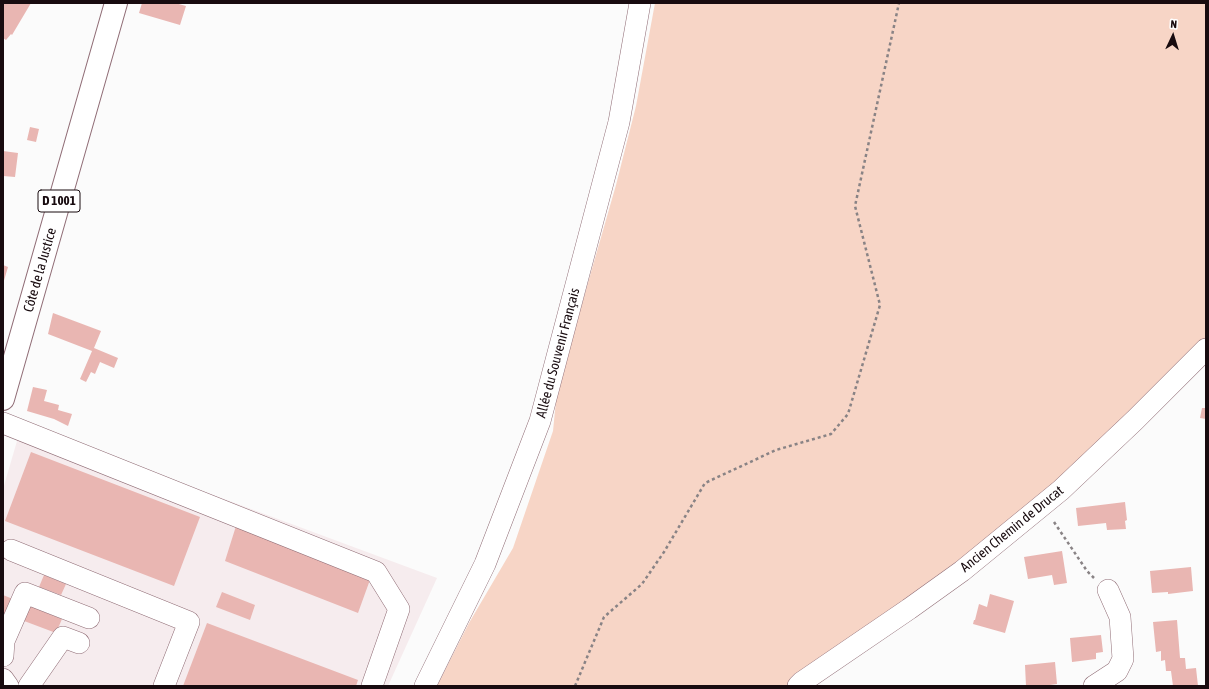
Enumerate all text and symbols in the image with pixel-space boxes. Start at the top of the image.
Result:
north arrow [1153,16,1193,56]
text: N [1170,18,1177,30]
road number: D 1001 [38,190,80,212]
street label: Côte de la Justice [20,226,60,314]
street label: Allée du Souvenir Français [533,286,583,420]
street label: Ancien Chemin de Drucat [957,482,1067,576]

